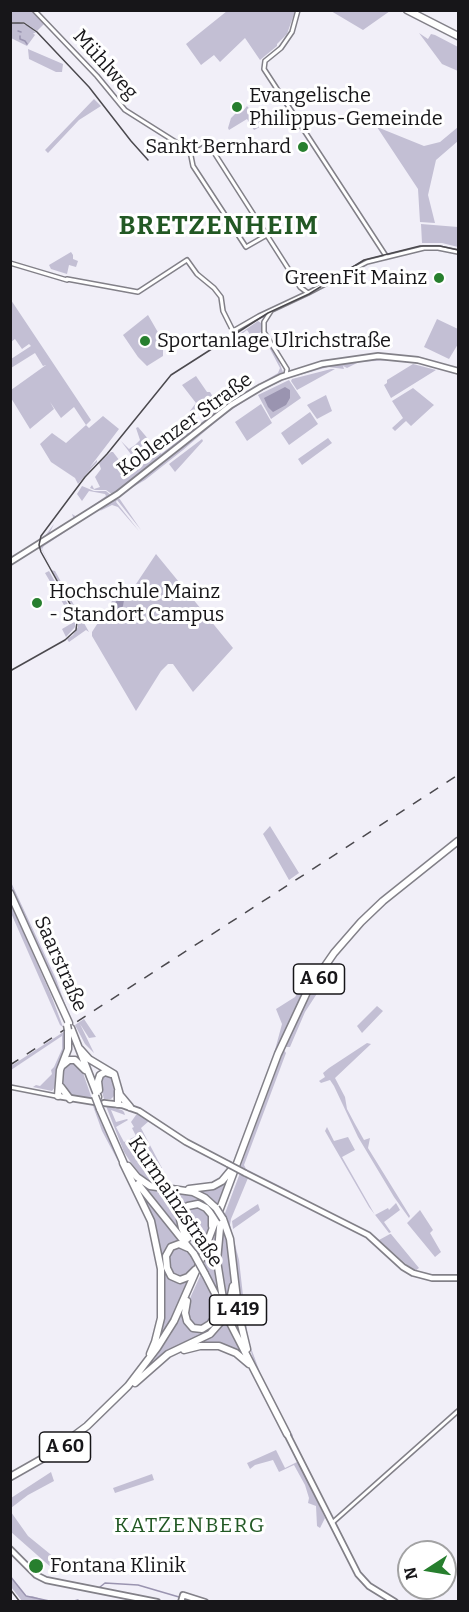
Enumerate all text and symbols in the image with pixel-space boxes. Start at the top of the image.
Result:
street label: Mühlweg [67,25,143,105]
place label: Evangelische Philippus-Gemeinde [249,84,443,131]
marker: Evangelische Philippus-Gemeinde [230,100,244,114]
place label: Sankt Bernhard [145,135,291,159]
marker: Sankt Bernhard [296,140,310,154]
district label: BRETZENHEIM [119,211,319,243]
place label: GreenFit Mainz [285,266,427,290]
marker: GreenFit Mainz [432,271,446,285]
place label: Sportanlage Ulrichstraße [157,329,391,353]
marker: Sportanlage Ulrichstraße [138,334,152,348]
street label: Koblenzer Straße [113,368,257,482]
place label: Hochschule Mainz - Standort Campus [49,580,224,627]
marker: Hochschule Mainz - Standort Campus [30,596,44,610]
street label: Saarstraße [28,913,92,1015]
road number: A 60 [294,964,344,994]
street label: Kurmainzstraße [122,1132,228,1272]
road number: L 419 [210,1295,266,1325]
road number: A 60 [40,1432,90,1462]
district label: KATZENBERG [114,1513,266,1539]
north arrow [397,1540,457,1600]
place label: Fontana Klinik [50,1554,186,1578]
marker: Fontana Klinik [27,1557,45,1575]
text: N [400,1565,421,1581]

